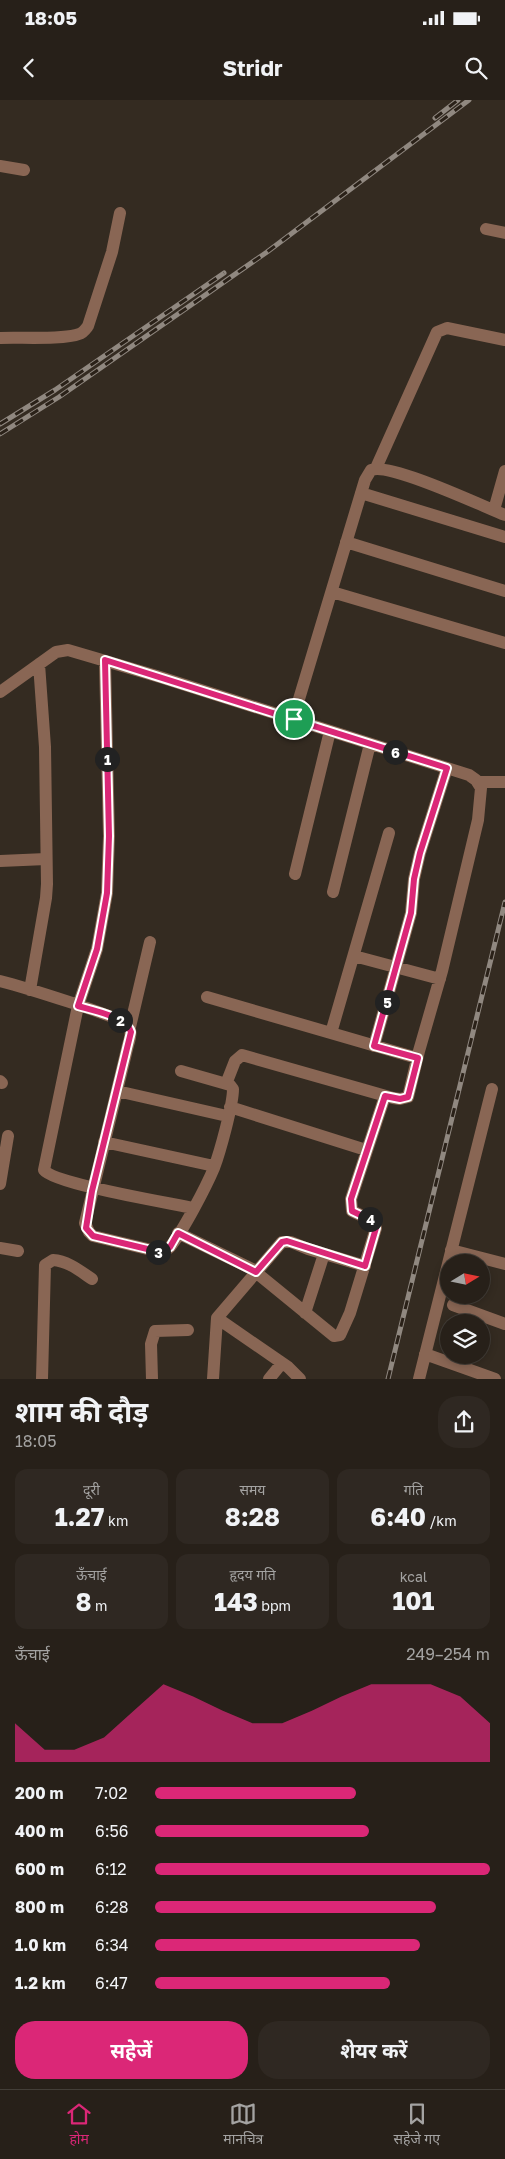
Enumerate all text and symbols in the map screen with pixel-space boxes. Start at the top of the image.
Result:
text: 18:05 [25,6,77,29]
icon: back [15,54,43,82]
text: Stridr [222,54,283,81]
icon: search [462,54,490,82]
pin [273,698,315,740]
icon: arrive [280,705,308,733]
pin: 6 [382,740,408,764]
text: 6 [391,744,400,761]
pin: 1 [94,746,120,772]
text: 1 [104,751,111,768]
pin: 5 [374,990,400,1014]
text: 5 [383,994,392,1011]
pin: 2 [108,1008,132,1032]
text: 2 [116,1012,125,1029]
pin: 4 [358,1206,382,1232]
text: 4 [366,1211,375,1228]
pin: 3 [146,1240,170,1264]
text: 3 [154,1244,163,1261]
north arrow [440,1254,490,1304]
map controls [440,1254,490,1364]
button: layers [440,1314,490,1364]
text: शाम की दौड़ [15,1395,148,1428]
button: share [438,1396,490,1448]
text: 18:05 [15,1431,57,1451]
text: दूरी [83,1481,100,1498]
text: समय [240,1481,265,1498]
text: गति [404,1481,423,1498]
text: 1.27 [55,1501,104,1532]
text: 8:28 [225,1501,280,1532]
text: 6:40 [370,1501,426,1532]
text: km [104,1512,128,1529]
text: /km [426,1512,457,1529]
text: ऊँचाई [76,1566,107,1583]
text: हृदय गति [229,1566,276,1583]
text: kcal [400,1568,427,1585]
text: 101 [392,1585,435,1616]
text: 8 [76,1586,92,1617]
text: 143 [214,1586,258,1617]
text: m [92,1597,107,1614]
text: bpm [258,1597,291,1614]
text: ऊँचाई [15,1644,50,1664]
text: 249–254 m [406,1644,490,1664]
text: 200 m [15,1783,64,1803]
text: 7:02 [95,1783,127,1803]
text: 400 m [15,1821,64,1841]
text: 6:56 [95,1821,128,1841]
text: 600 m [15,1859,64,1879]
text: 6:12 [95,1859,127,1879]
text: 800 m [15,1897,64,1917]
text: 6:28 [95,1897,129,1917]
text: 1.0 km [15,1935,66,1955]
text: 6:34 [95,1935,129,1955]
text: 1.2 km [15,1973,65,1993]
text: 6:47 [95,1973,128,1993]
button: सहेजें [15,2021,248,2079]
button: शेयर करें [258,2021,490,2079]
tab: होम [65,2100,93,2150]
tab: मानचित्र [223,2100,263,2150]
tab: सहेजे गए [393,2100,440,2150]

